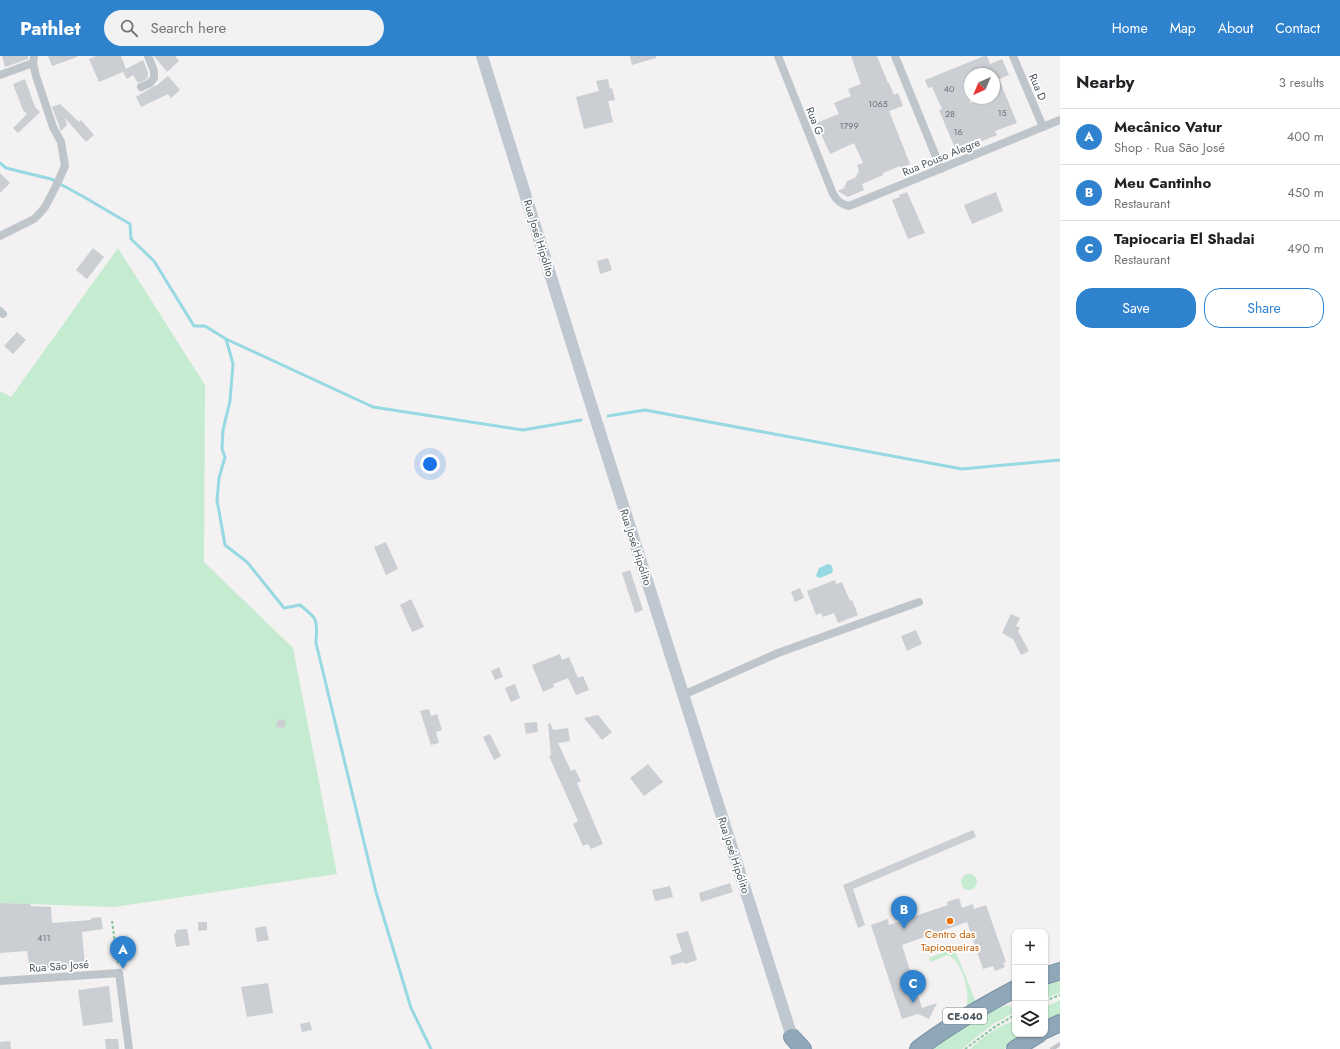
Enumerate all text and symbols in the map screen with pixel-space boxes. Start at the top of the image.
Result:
search box [104,10,384,46]
text: Pathlet [20,15,80,42]
icon: search [118,17,140,39]
text: Search here [150,17,226,39]
text: Home [1112,18,1148,38]
text: Map [1170,18,1196,38]
text: About [1218,18,1253,38]
text: Contact [1275,18,1320,38]
north arrow [964,68,1000,104]
text: Nearby [1076,70,1134,94]
street label: Rua D [1025,71,1051,103]
text: 3 results [1279,73,1324,92]
house number: 40 [944,82,955,95]
house number: 1065 [868,97,888,110]
street label: Rua G [802,105,828,138]
house number: 15 [997,106,1007,119]
house number: 28 [945,107,955,120]
text: Mecânico Vatur [1114,116,1222,138]
house number: 1799 [839,119,859,132]
house number: 16 [953,125,963,138]
text: A [1084,127,1094,146]
text: 400 m [1287,127,1324,146]
street label: Rua Pouso Alegre [900,134,983,180]
text: Shop · Rua São José [1114,138,1225,157]
text: Meu Cantinho [1114,172,1211,194]
text: B [1085,183,1093,202]
text: 450 m [1287,183,1324,202]
text: Restaurant [1114,194,1170,213]
street label: Rua José Hipólito [520,198,558,278]
text: Tapiocaria El Shadai [1114,228,1255,250]
text: C [1084,239,1094,258]
text: 490 m [1287,239,1324,258]
text: Restaurant [1114,250,1170,269]
button: Save [1076,288,1196,328]
button: Share [1204,288,1324,328]
your location [420,454,440,474]
street label: Rua José Hipólito [616,507,656,587]
street label: Rua José Hipólito [714,815,754,895]
pin: B [891,896,917,929]
marker: Centro das Tapioqueiras [945,916,955,926]
place label: Centro das Tapioqueiras [921,926,980,955]
map controls [1012,929,1048,1037]
button: + [1012,929,1048,965]
house number: 411 [37,931,51,944]
pin: A [110,936,136,969]
street label: Rua São José [29,956,90,976]
button: − [1012,965,1048,1001]
pin: C [900,970,926,1003]
button: layers [1012,1001,1048,1037]
road number: CE-040 [943,1008,987,1024]

